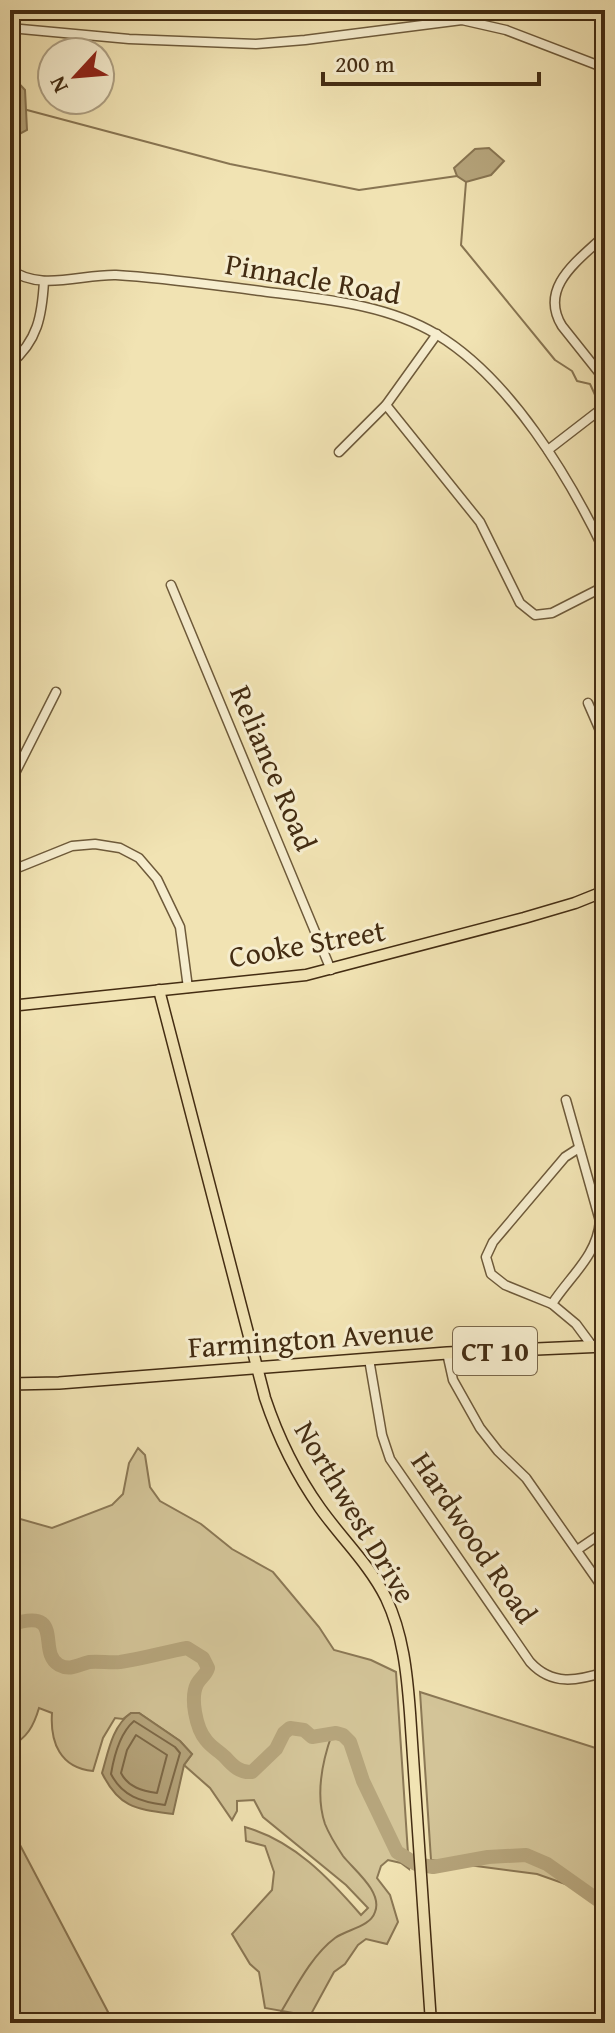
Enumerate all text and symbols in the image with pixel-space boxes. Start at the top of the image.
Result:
north arrow [36,36,116,116]
scale bar [323,36,539,86]
text: 200 m [335,46,395,81]
text: N [40,71,76,98]
street label: Pinnacle Road [222,241,404,315]
street label: Reliance Road [219,678,329,857]
street label: Cooke Street [225,908,389,978]
street label: Farmington Avenue [187,1307,435,1369]
road number: CT 10 [453,1327,537,1375]
street label: Northwest Drive [284,1412,428,1611]
street label: Hardwood Road [401,1443,549,1632]

